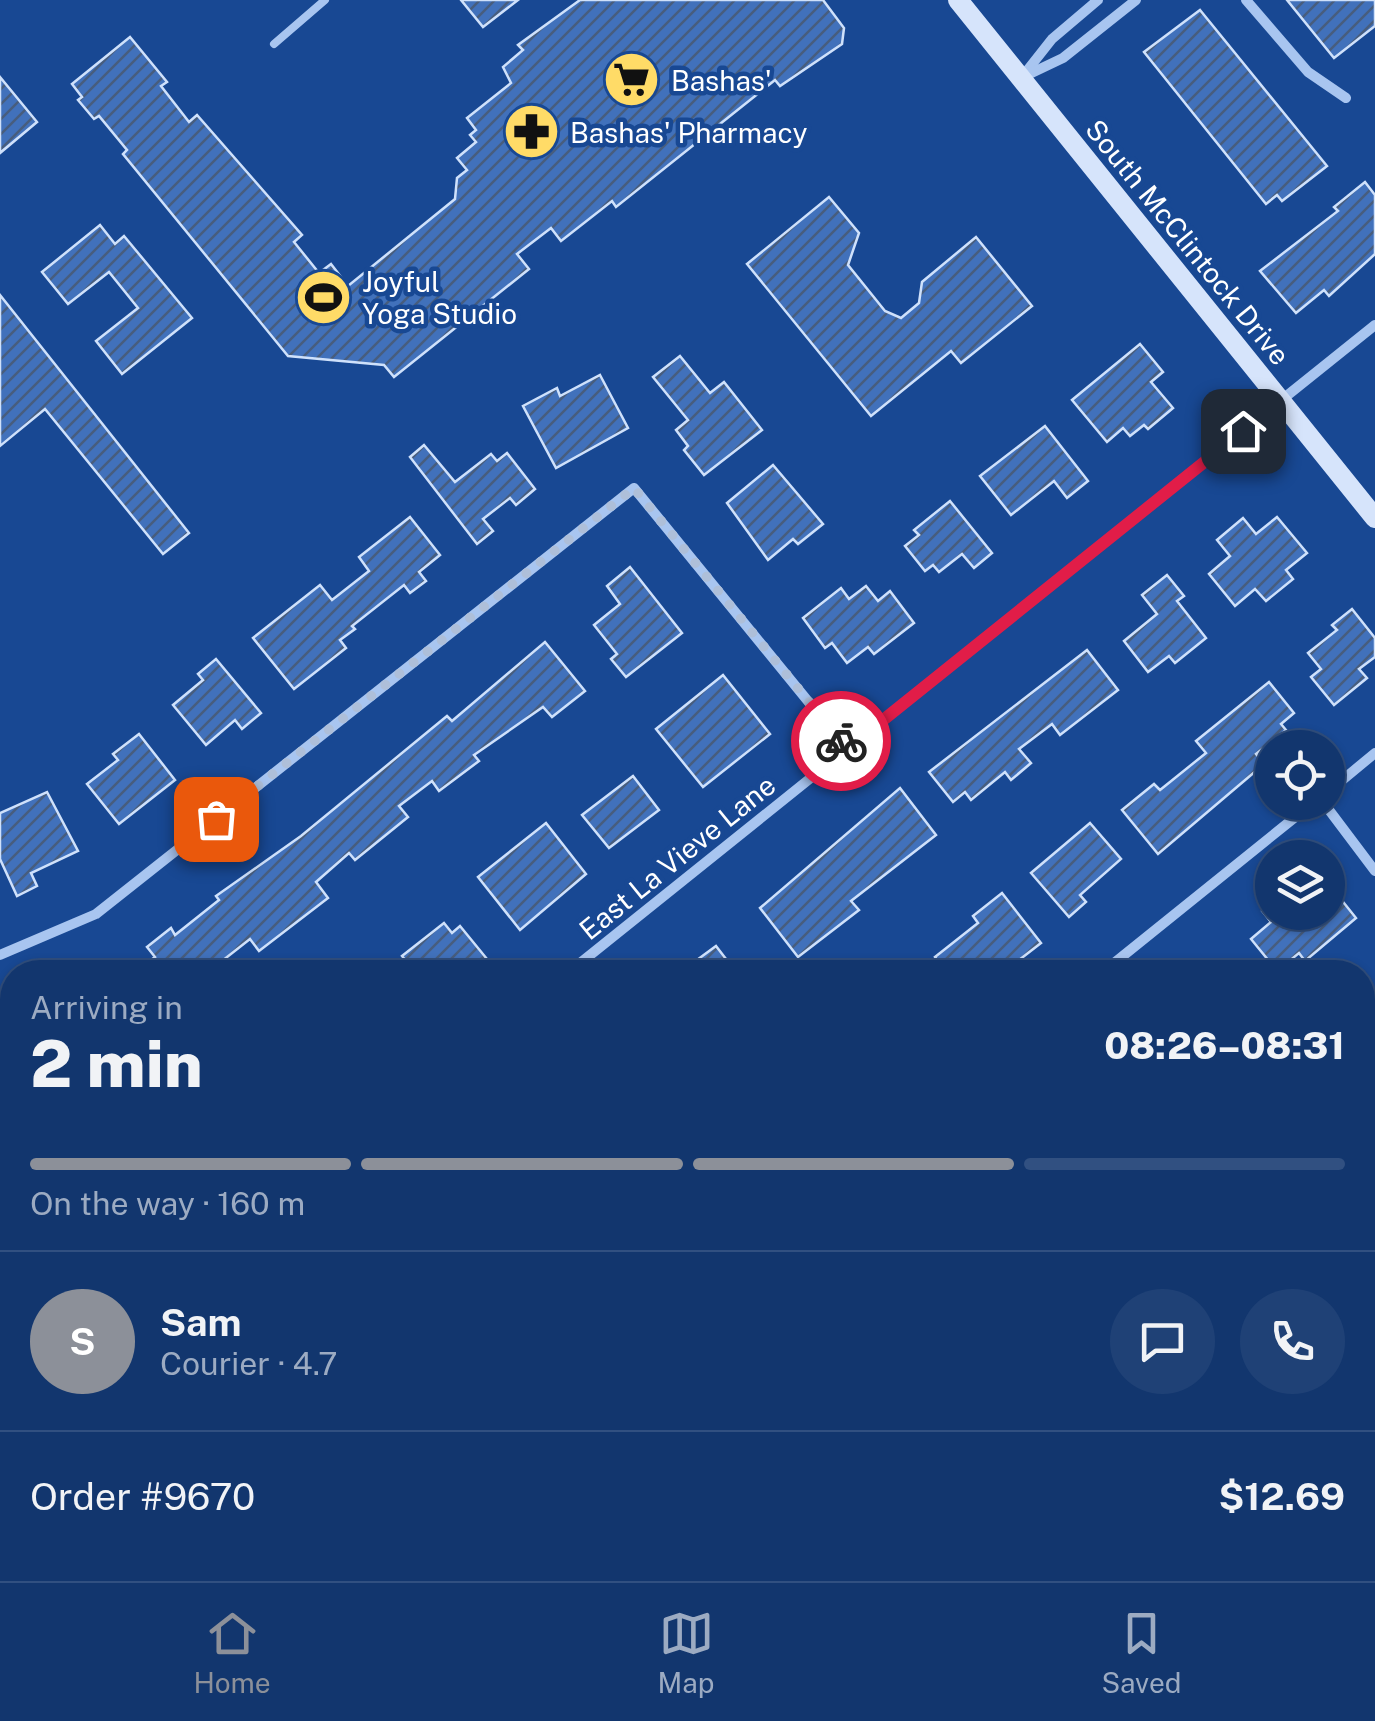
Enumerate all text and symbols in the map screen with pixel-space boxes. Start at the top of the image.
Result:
supermarket icon: Bashas' [602,50,662,110]
place label: Bashas' [671,64,772,97]
pharmacy icon: Bashas' Pharmacy [501,102,561,162]
street label: South McClintock Drive [1079,113,1297,371]
place label: Bashas' Pharmacy [570,116,807,149]
place label: Joyful Yoga Studio [362,265,517,330]
sports icon: Joyful Yoga Studio [293,267,353,327]
pin [1201,389,1286,474]
icon: home [1216,404,1271,459]
courier [791,691,891,791]
icon: bike [814,714,869,769]
map controls [1255,730,1345,930]
button: locate [1255,730,1345,820]
street label: East La Vieve Lane [572,768,782,946]
pin [174,777,259,862]
icon: bag [189,792,244,847]
button: layers [1255,840,1345,930]
text: Arriving in [30,989,183,1026]
text: 08:26–08:31 [1104,1023,1345,1068]
text: 2 min [30,1025,203,1102]
text: On the way · 160 m [30,1185,305,1222]
button: chat [1110,1289,1215,1394]
button: phone [1240,1289,1345,1394]
text: Sam [160,1300,242,1345]
text: S [69,1319,96,1364]
text: Courier · 4.7 [160,1345,337,1382]
text: Order #9670 [30,1474,255,1519]
text: $12.69 [1218,1474,1345,1519]
tab: Home [193,1606,271,1699]
tab: Map [658,1606,714,1699]
tab: Saved [1101,1606,1182,1699]

